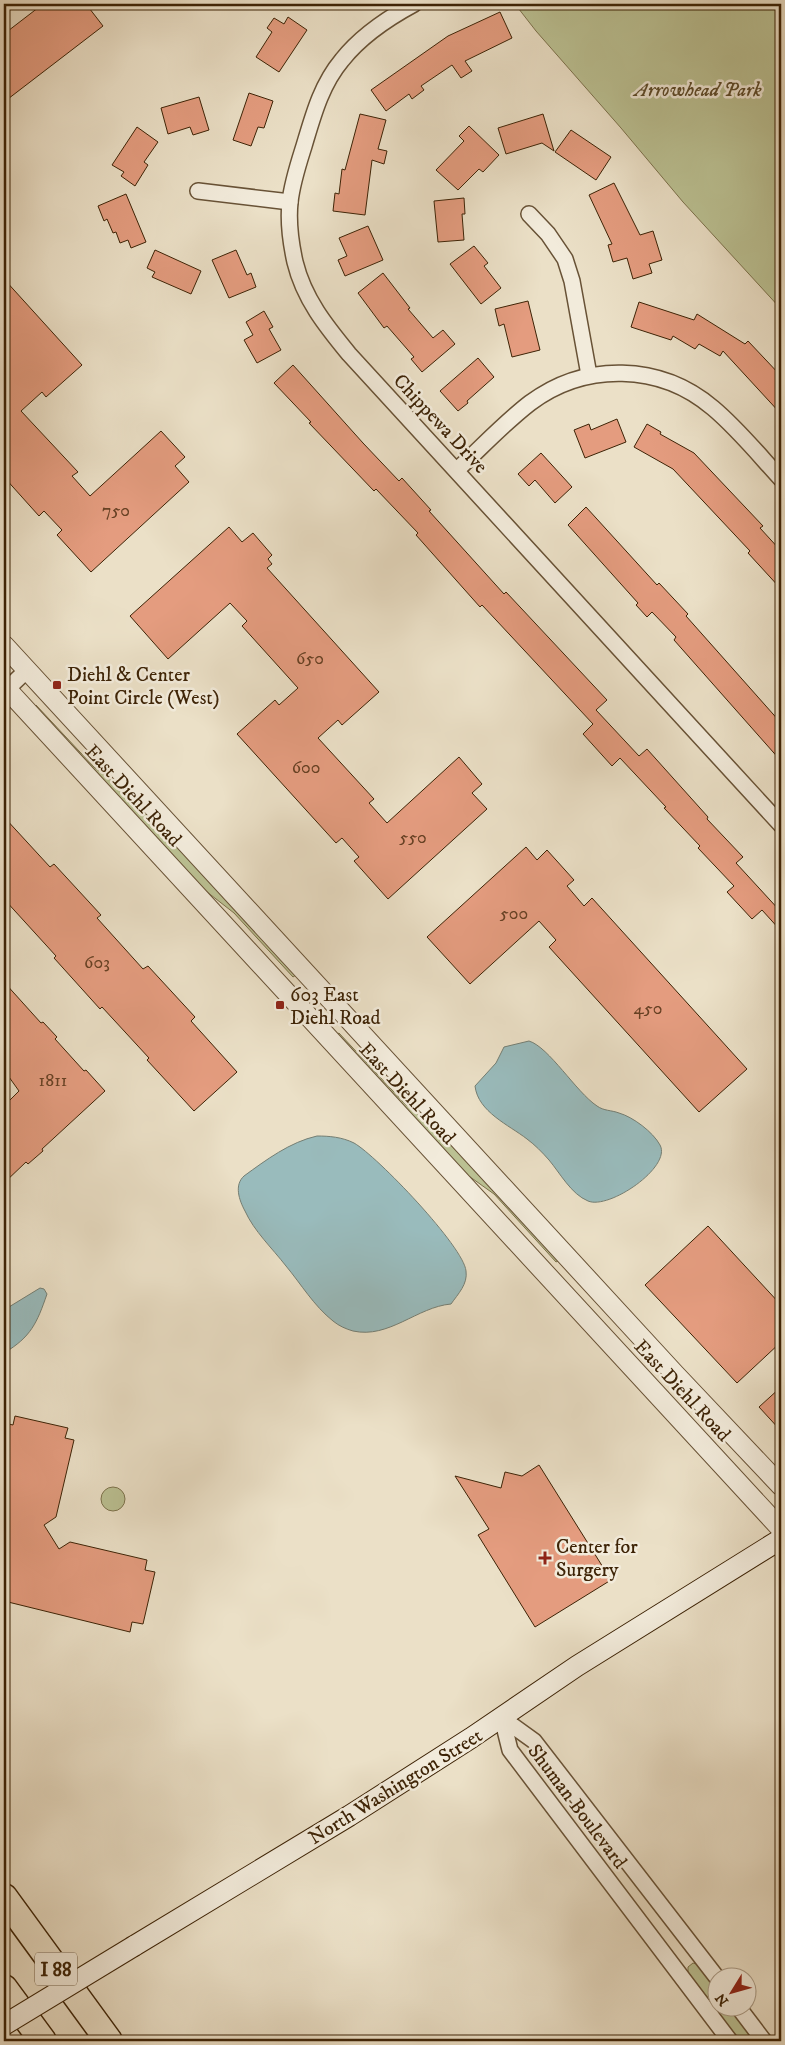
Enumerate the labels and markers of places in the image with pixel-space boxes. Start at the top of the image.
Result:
place label: Diehl & Center Point Circle (West) [67,663,220,711]
marker: Diehl & Center Point Circle (West) [51,679,63,691]
place label: 603 East Diehl Road [290,983,381,1031]
marker: 603 East Diehl Road [274,999,286,1011]
place label: Center for Surgery [556,1535,638,1583]
marker: Center for Surgery [538,1551,552,1565]

